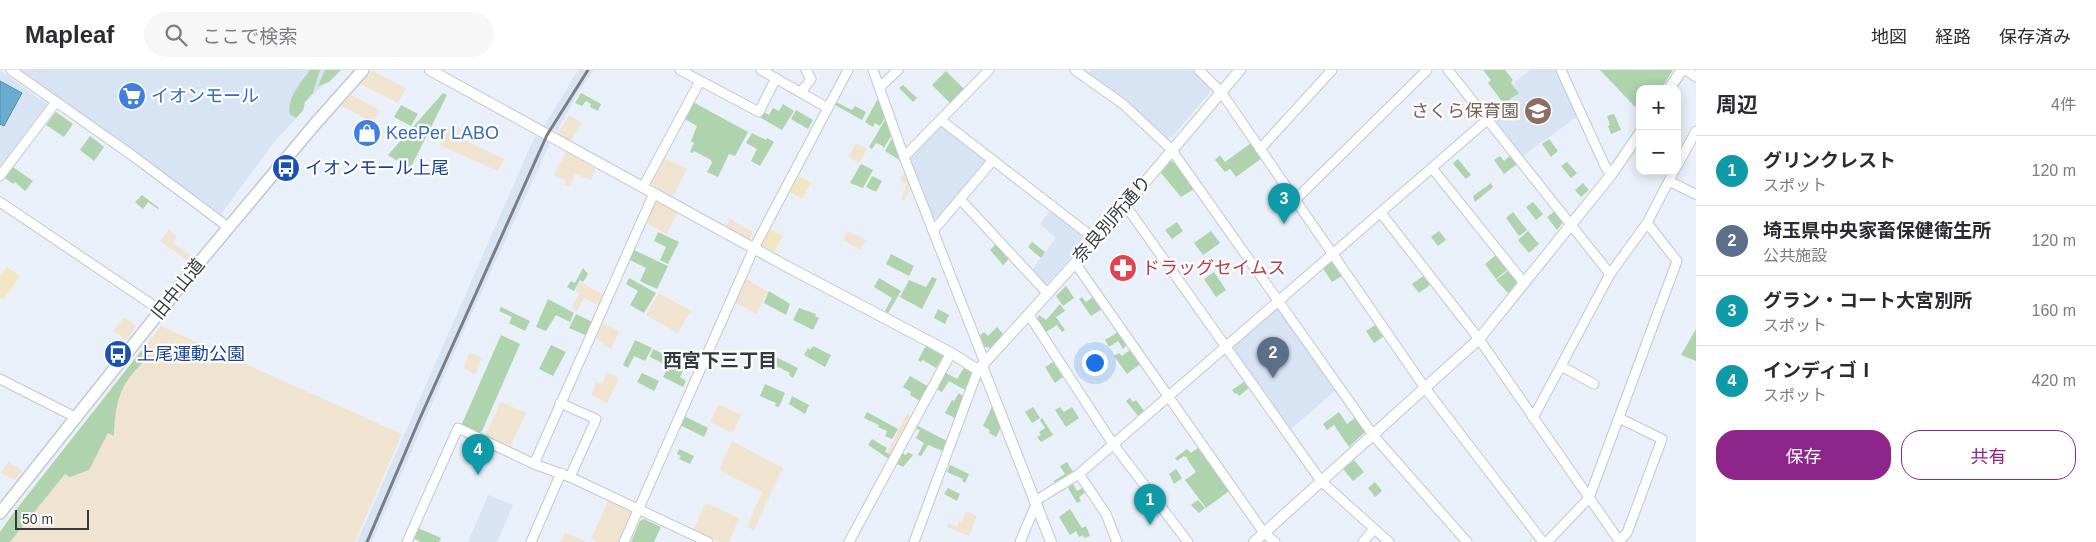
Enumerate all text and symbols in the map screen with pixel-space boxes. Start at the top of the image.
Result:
search box [144,12,494,57]
text: Mapleaf [25,21,114,48]
icon: search [162,21,190,49]
text: ここで検索 [202,26,297,47]
text: 地図 [1871,27,1907,47]
text: 経路 [1935,27,1971,47]
text: 保存済み [1999,27,2071,47]
supermarket icon: イオンモール [117,81,147,111]
map controls [1636,85,1681,175]
button: + [1636,85,1681,130]
place label: イオンモール [151,86,259,106]
text: 周辺 [1716,93,1758,116]
school or university icon: さくら保育園 [1523,96,1553,126]
text: 4件 [2051,96,2076,113]
place label: さくら保育園 [1411,101,1519,121]
shop icon: KeePer LABO [352,118,382,148]
place label: KeePer LABO [386,123,499,143]
button: − [1636,130,1681,175]
text: グリンクレスト [1763,150,1896,171]
bus stop icon: イオンモール上尾 [271,153,301,183]
place label: イオンモール上尾 [305,158,449,178]
text: 1 [1728,162,1736,179]
text: 120 m [2032,162,2076,179]
street label: 奈良別所通り [1069,172,1155,266]
text: スポット [1763,177,1827,194]
pin: 3 [1268,183,1300,224]
text: 埼玉県中央家畜保健衛生所 [1763,220,1991,241]
text: 2 [1728,232,1736,249]
text: 120 m [2032,232,2076,249]
text: 公共施設 [1763,247,1827,264]
pharmacy icon: ドラッグセイムス [1108,253,1138,283]
street label: 旧中山道 [148,255,208,323]
place label: ドラッグセイムス [1142,258,1286,278]
text: グラン・コート大宮別所 [1763,290,1972,311]
text: 3 [1728,302,1736,319]
text: 160 m [2032,302,2076,319]
text: スポット [1763,317,1827,334]
pin: 2 [1257,337,1289,378]
bus stop icon: 上尾運動公園 [103,339,133,369]
place label: 上尾運動公園 [137,344,245,364]
district label: 西宮下三丁目 [663,350,777,371]
your location [1082,350,1108,376]
text: インディゴⅠ [1763,360,1876,381]
text: 4 [1728,372,1736,389]
text: 420 m [2032,372,2076,389]
text: スポット [1763,387,1827,404]
button: 保存 [1716,430,1891,480]
button: 共有 [1901,430,2076,480]
pin: 4 [462,434,494,475]
pin: 1 [1134,484,1166,525]
scale bar [15,507,89,530]
text: 50 m [22,511,53,527]

